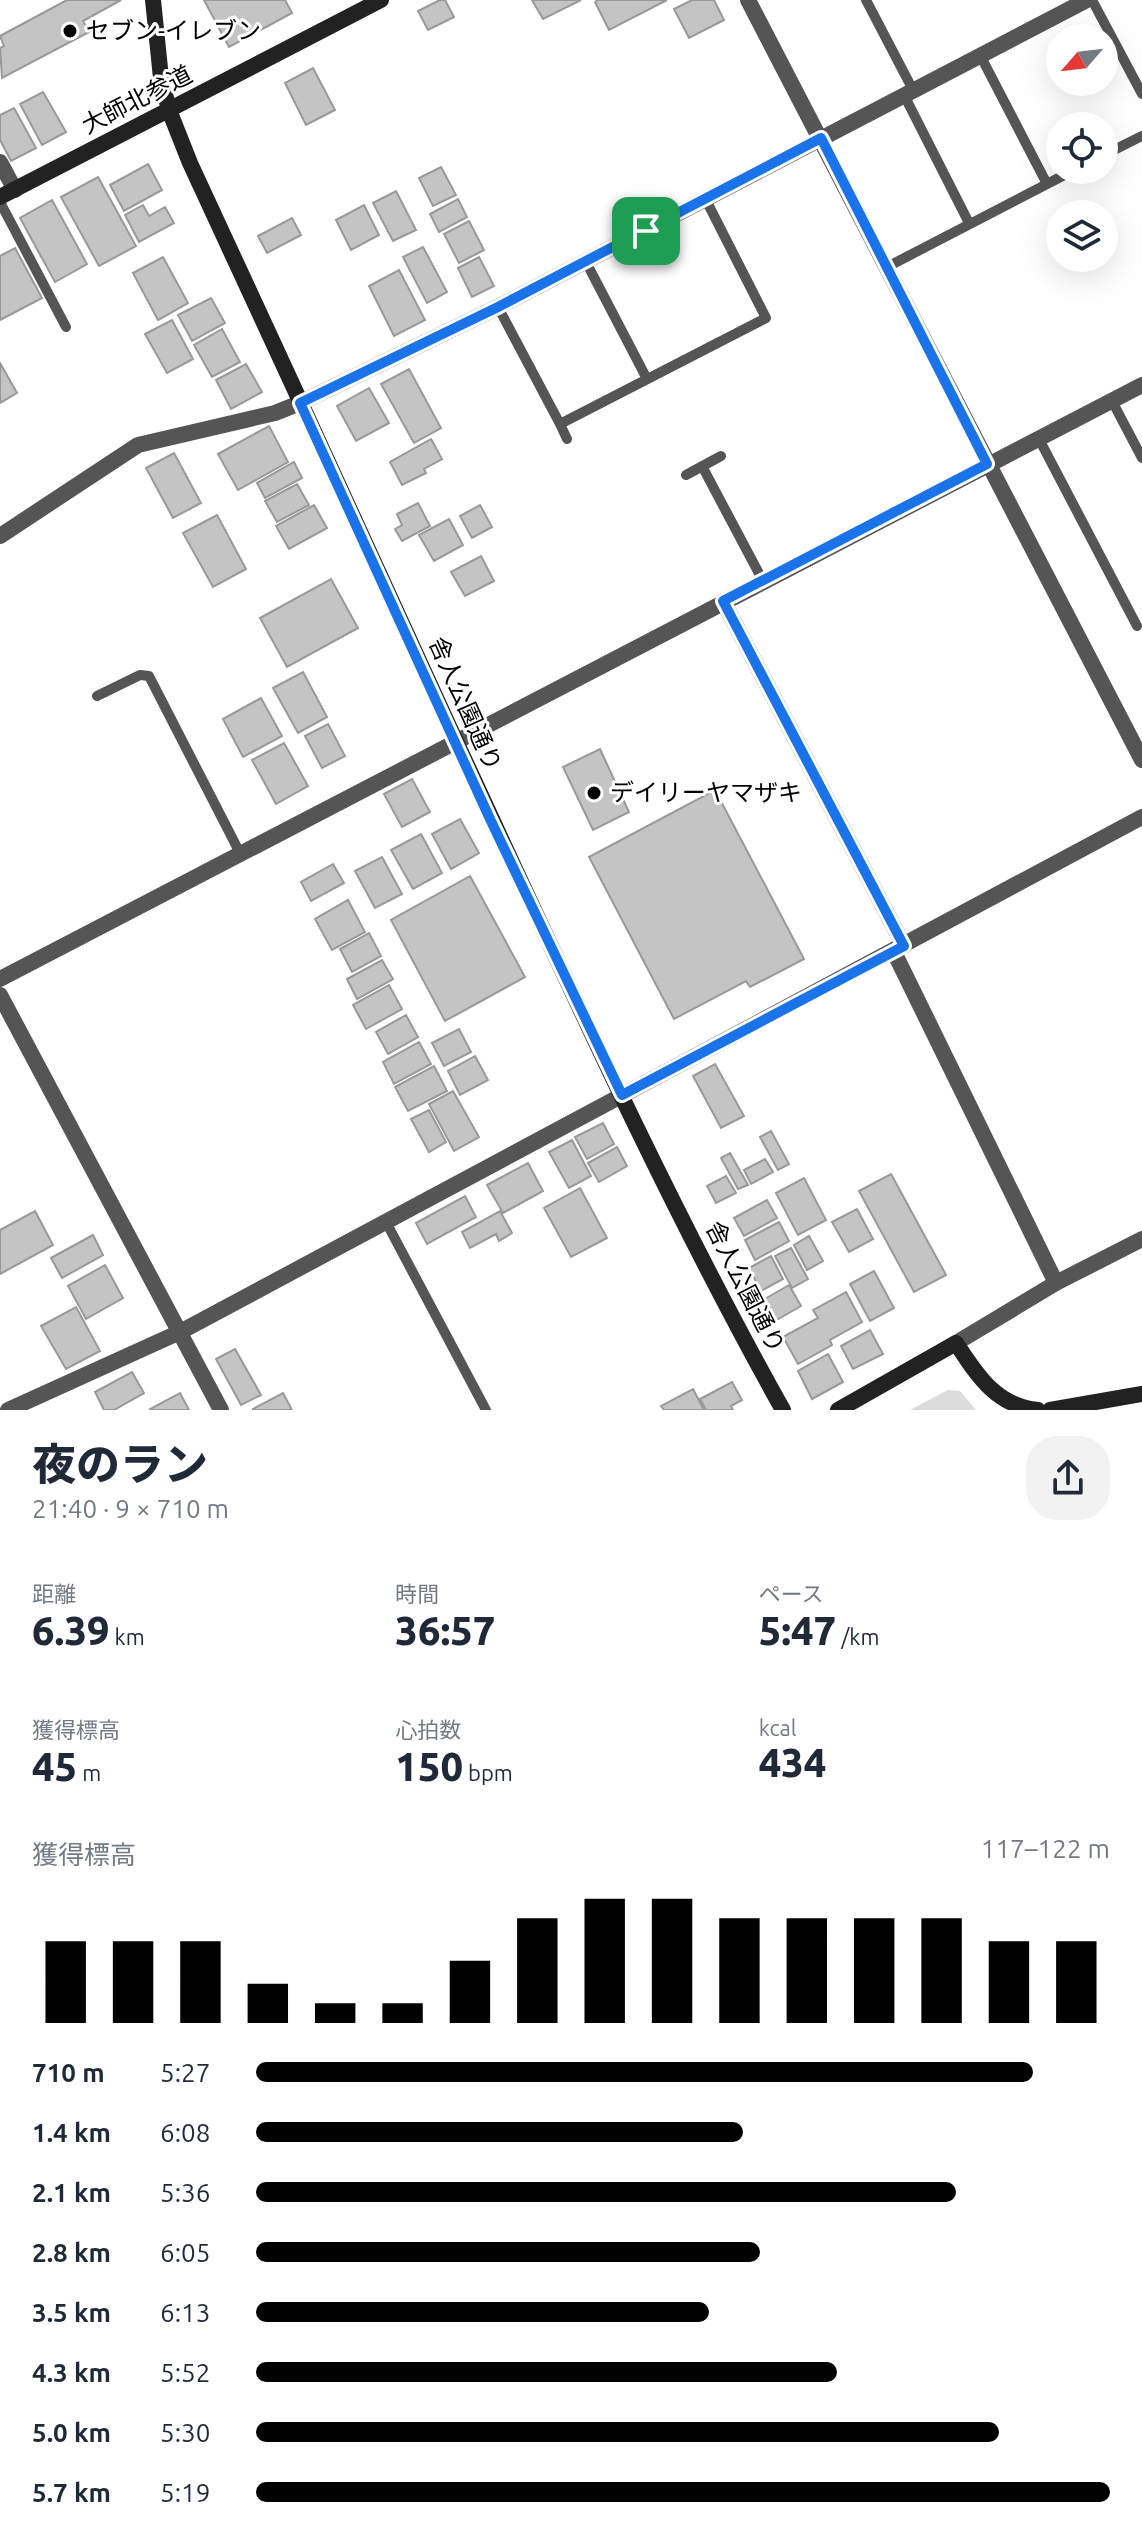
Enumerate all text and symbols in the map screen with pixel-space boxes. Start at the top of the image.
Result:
place label: セブン-イレブン [86,17,261,44]
marker: セブン-イレブン [61,22,79,40]
north arrow [1046,24,1118,96]
map controls [1046,24,1118,272]
street label: 大師北参道 [77,60,196,139]
button: locate [1046,112,1118,184]
pin [612,197,680,265]
button: layers [1046,200,1118,272]
icon: arrive [624,209,668,253]
street label: 舎人公園通り [424,633,507,775]
place label: デイリーヤマザキ [610,779,802,806]
marker: デイリーヤマザキ [585,784,603,802]
street label: 舎人公園通り [701,1216,790,1357]
button: share [1026,1436,1110,1520]
text: 夜のラン [32,1439,208,1488]
text: 21:40 · 9 × 710 m [32,1494,229,1523]
text: 距離 [32,1581,76,1606]
text: 時間 [395,1581,439,1606]
text: ペース [759,1581,824,1606]
text: 6.39 [32,1608,110,1653]
text: 36:57 [395,1608,495,1653]
text: 5:47 [759,1608,836,1653]
text: km [110,1624,145,1649]
text: /km [836,1624,879,1649]
text: kcal [759,1715,797,1740]
text: 獲得標高 [32,1717,120,1742]
text: 心拍数 [395,1717,461,1742]
text: 434 [759,1740,826,1785]
text: 45 [32,1744,77,1789]
text: 150 [395,1744,463,1789]
text: m [77,1760,101,1785]
text: bpm [463,1760,513,1785]
text: 117–122 m [981,1834,1110,1863]
text: 獲得標高 [32,1840,136,1869]
text: 710 m [32,2058,105,2087]
text: 5:27 [160,2058,210,2087]
text: 1.4 km [32,2118,111,2147]
text: 6:08 [160,2118,210,2147]
text: 2.1 km [32,2178,111,2207]
text: 5:36 [160,2178,210,2207]
text: 2.8 km [32,2238,111,2267]
text: 6:05 [160,2238,210,2267]
text: 3.5 km [32,2298,111,2327]
text: 6:13 [160,2298,210,2327]
text: 4.3 km [32,2358,111,2387]
text: 5:52 [160,2358,210,2387]
text: 5.0 km [32,2418,111,2447]
text: 5:30 [160,2418,210,2447]
text: 5.7 km [32,2478,111,2507]
text: 5:19 [160,2478,210,2507]

